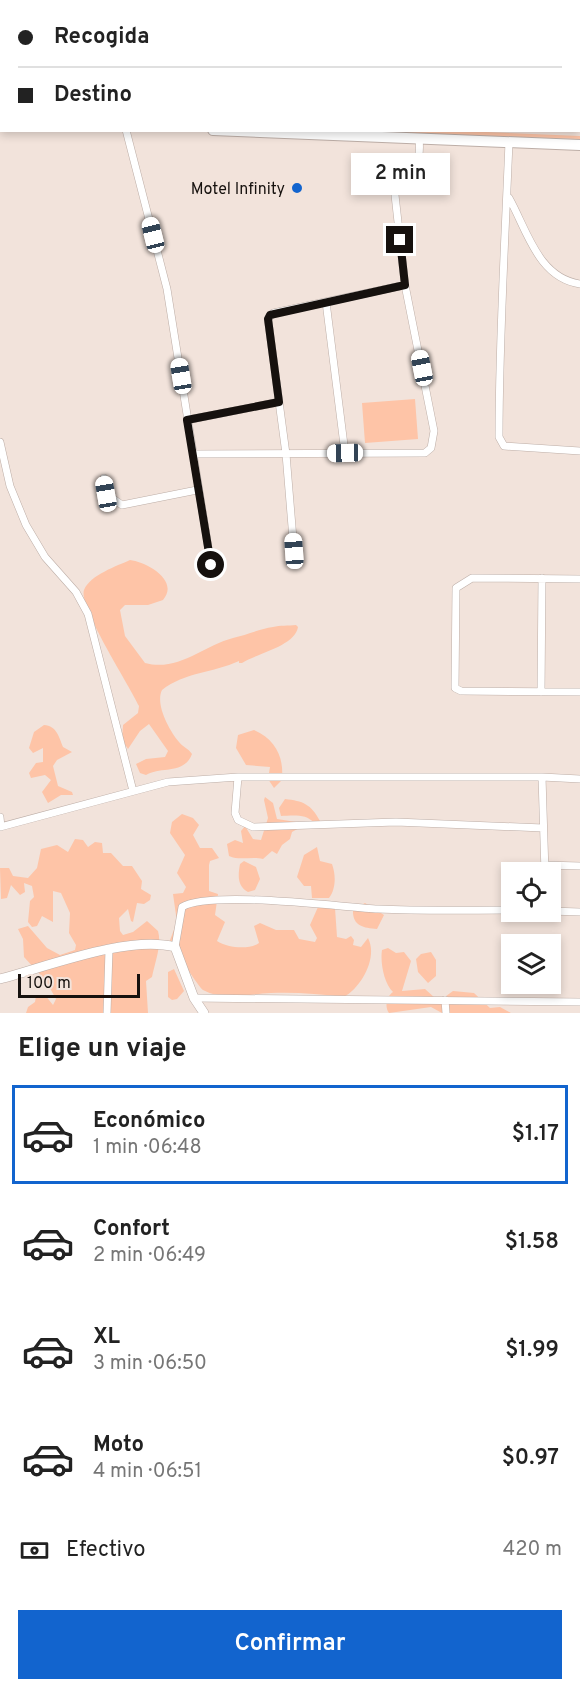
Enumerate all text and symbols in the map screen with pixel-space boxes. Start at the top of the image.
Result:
text: Recogida [54,24,149,51]
text: Destino [54,82,132,109]
callout: 2 min [350,153,450,195]
text: 2 min [375,161,426,187]
place label: Motel Infinity [191,180,285,200]
marker: Motel Infinity [290,181,304,195]
car [140,215,166,255]
route end [386,226,413,253]
car [410,349,434,387]
car [169,357,193,395]
car [327,444,363,462]
car [94,475,118,513]
car [284,532,304,570]
route start [197,551,224,578]
map controls [501,862,561,994]
button: locate [501,862,561,922]
button: layers [501,934,561,994]
scale bar [18,971,140,998]
text: 100 m [27,974,71,994]
text: Elige un viaje [18,1032,187,1066]
icon: car [21,1108,75,1162]
text: Económico [93,1108,206,1135]
text: $1.17 [512,1121,559,1148]
text: 1 min · 06:48 [93,1135,202,1161]
icon: car [21,1216,75,1270]
text: Confort [93,1216,170,1243]
text: $1.58 [505,1229,559,1256]
text: 2 min · 06:49 [93,1243,206,1269]
icon: car [21,1324,75,1378]
text: XL [93,1324,120,1351]
text: $1.99 [505,1337,559,1364]
text: 3 min · 06:50 [93,1351,207,1377]
icon: car [21,1432,75,1486]
text: Moto [93,1432,144,1459]
text: $0.97 [502,1445,559,1472]
text: 4 min · 06:51 [93,1459,202,1485]
icon: cash [18,1534,51,1567]
text: Efectivo [66,1537,146,1564]
text: 420 m [503,1537,562,1563]
button: Confirmar [18,1610,562,1679]

